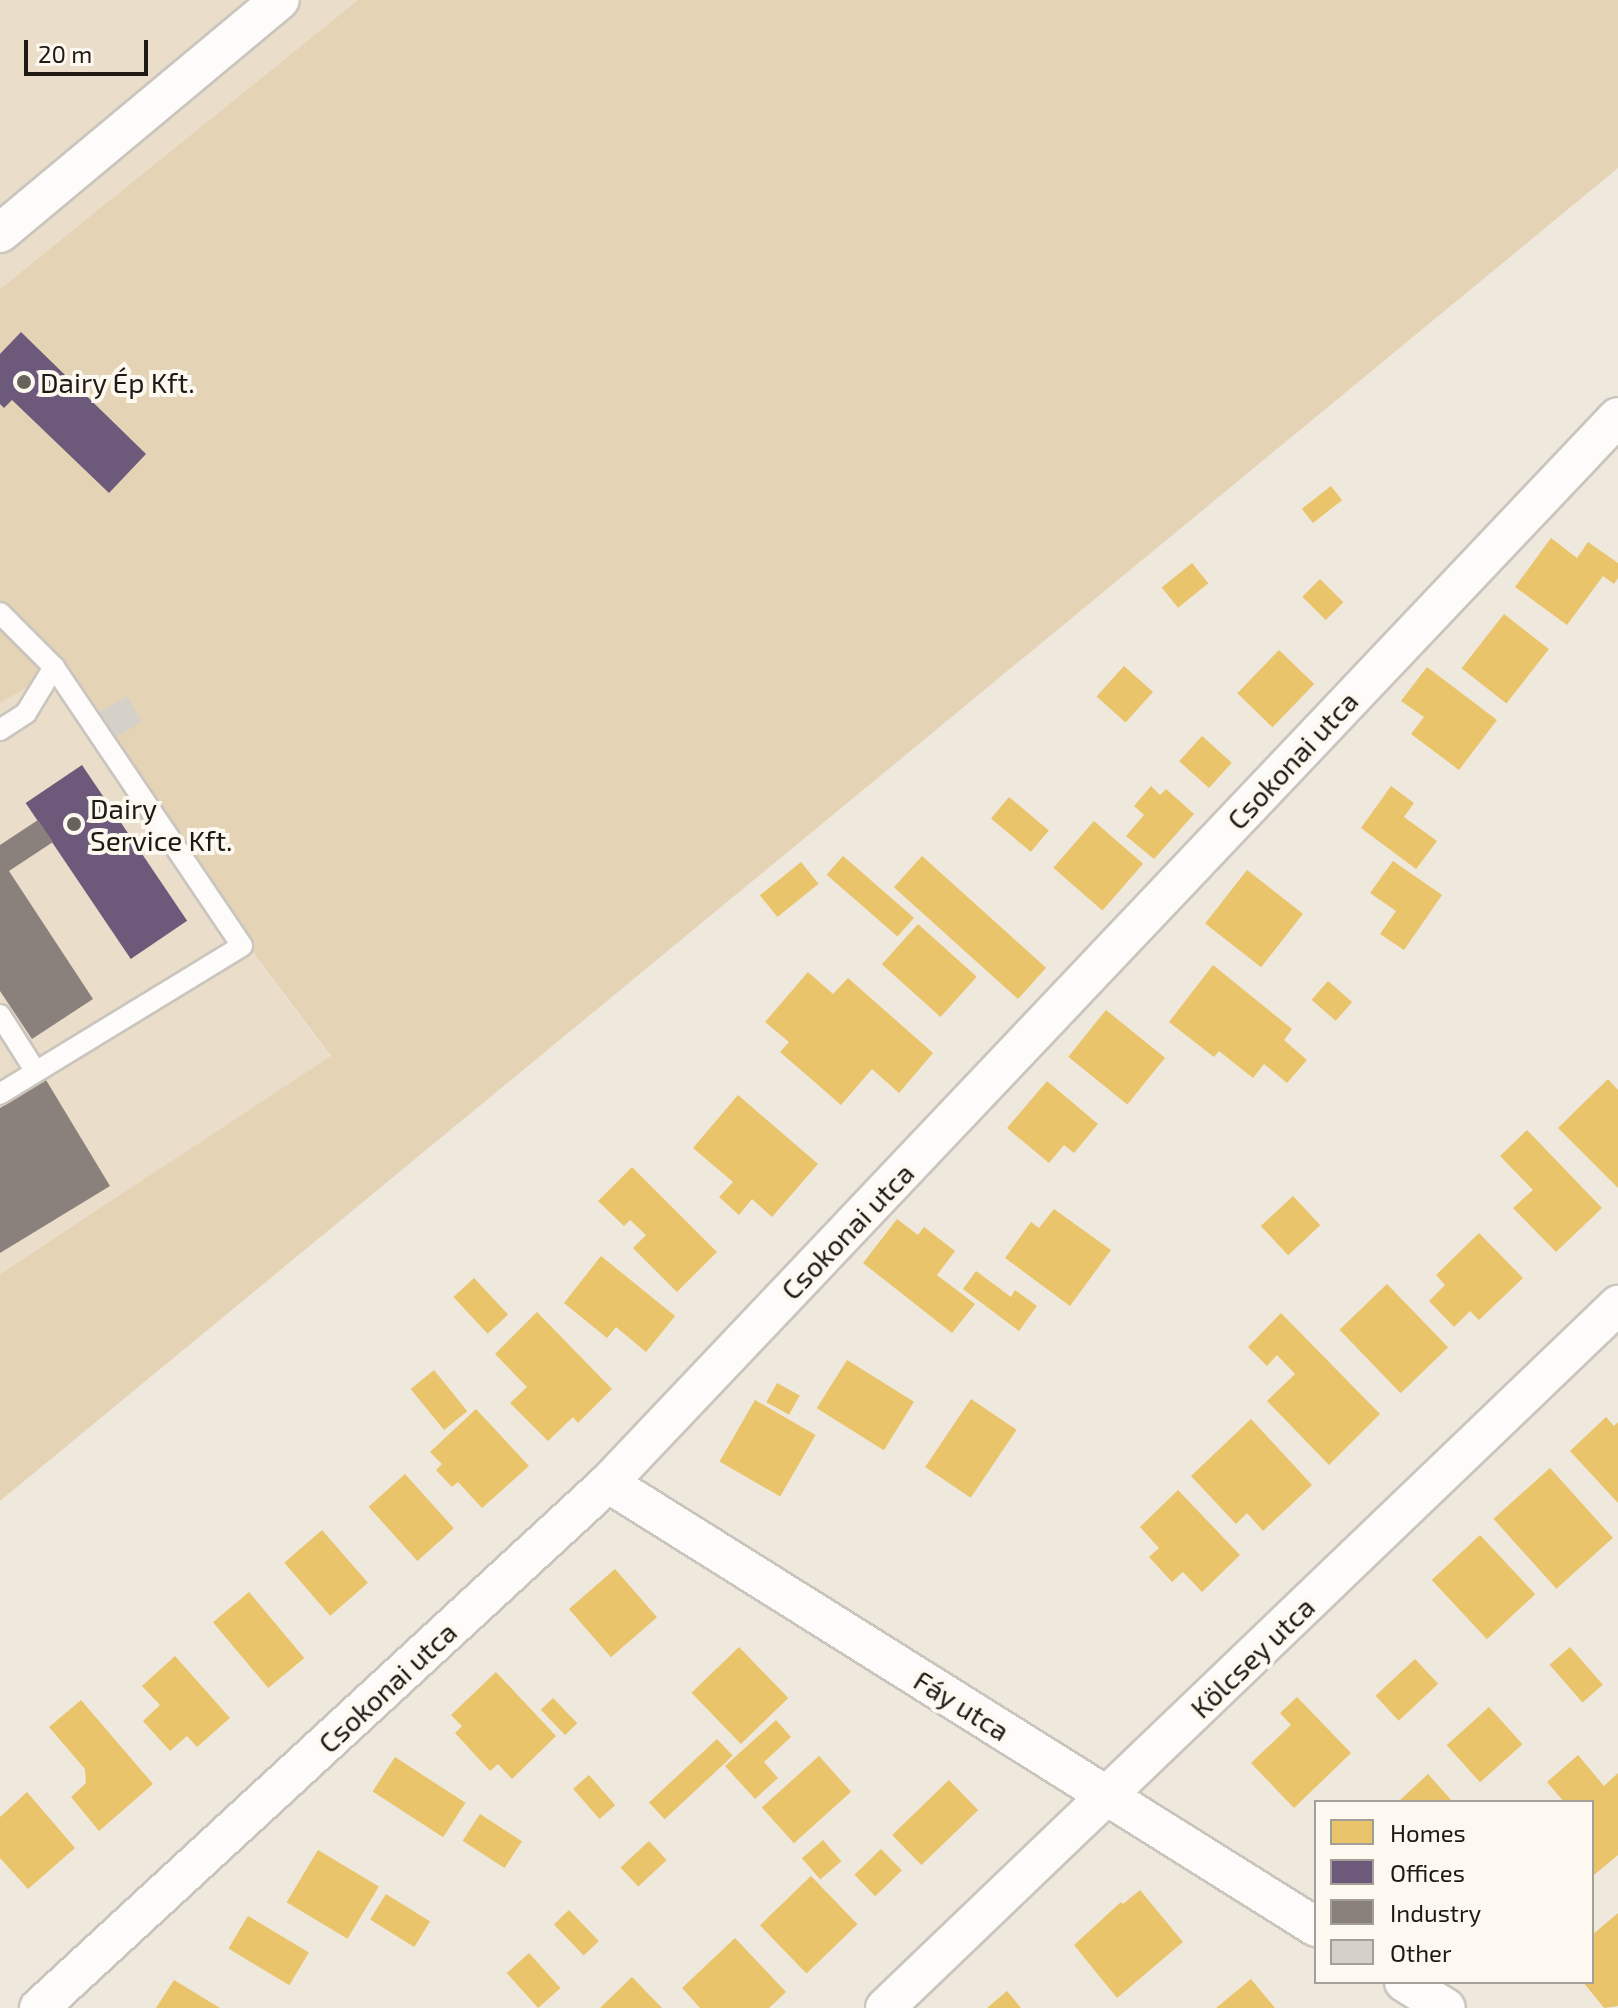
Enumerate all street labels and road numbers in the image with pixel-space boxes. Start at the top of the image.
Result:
street label: Csokonai utca [1220,684,1364,836]
street label: Csokonai utca [774,1156,920,1306]
street label: Kölcsey utca [1183,1589,1321,1725]
street label: Csokonai utca [311,1615,463,1759]
street label: Fáy utca [908,1663,1016,1747]

